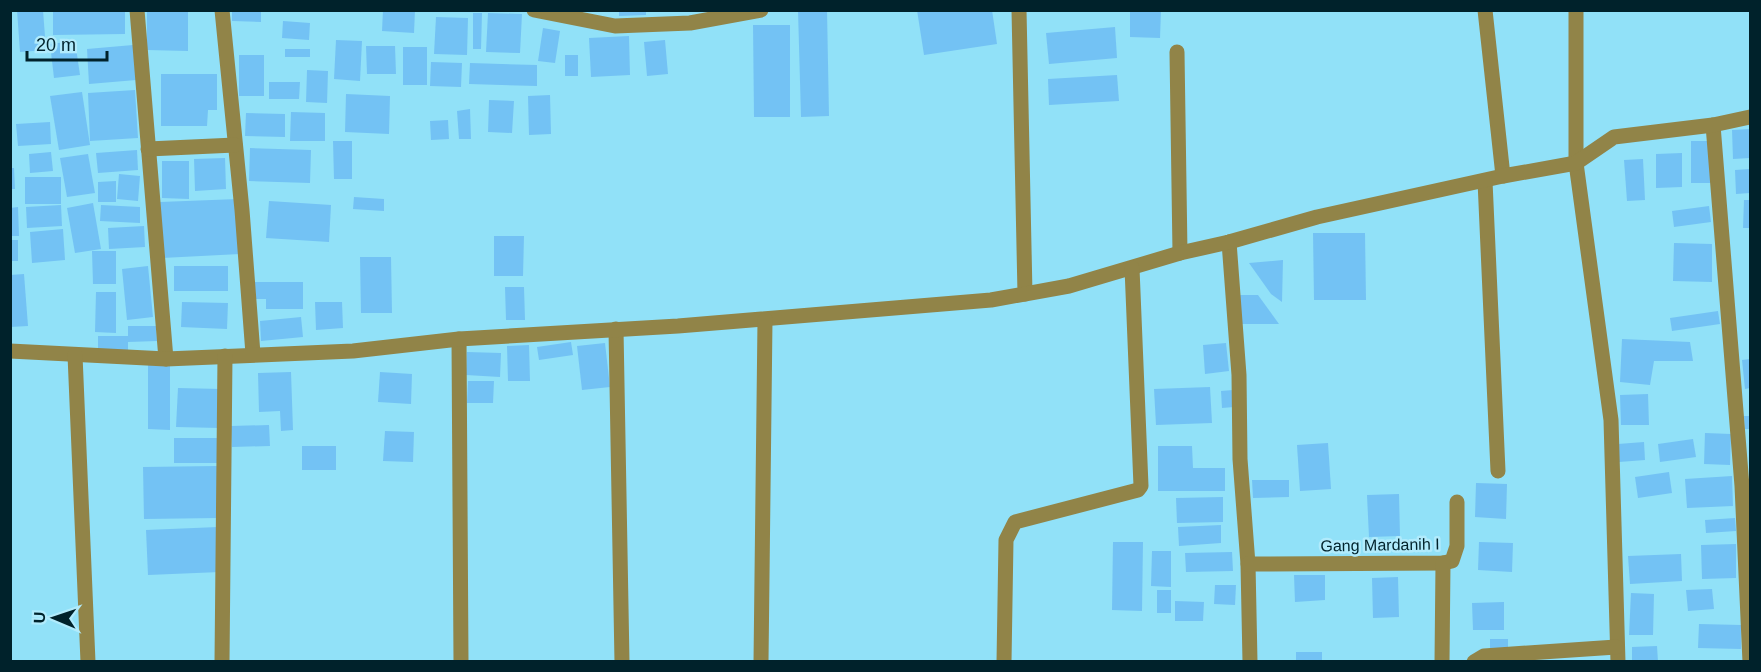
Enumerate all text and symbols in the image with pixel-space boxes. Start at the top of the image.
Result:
scale bar [27,24,106,62]
text: 20 m [36,35,76,55]
street label: Gang Mardanih I [1320,535,1440,555]
north arrow [24,588,84,648]
text: U [31,611,48,624]

